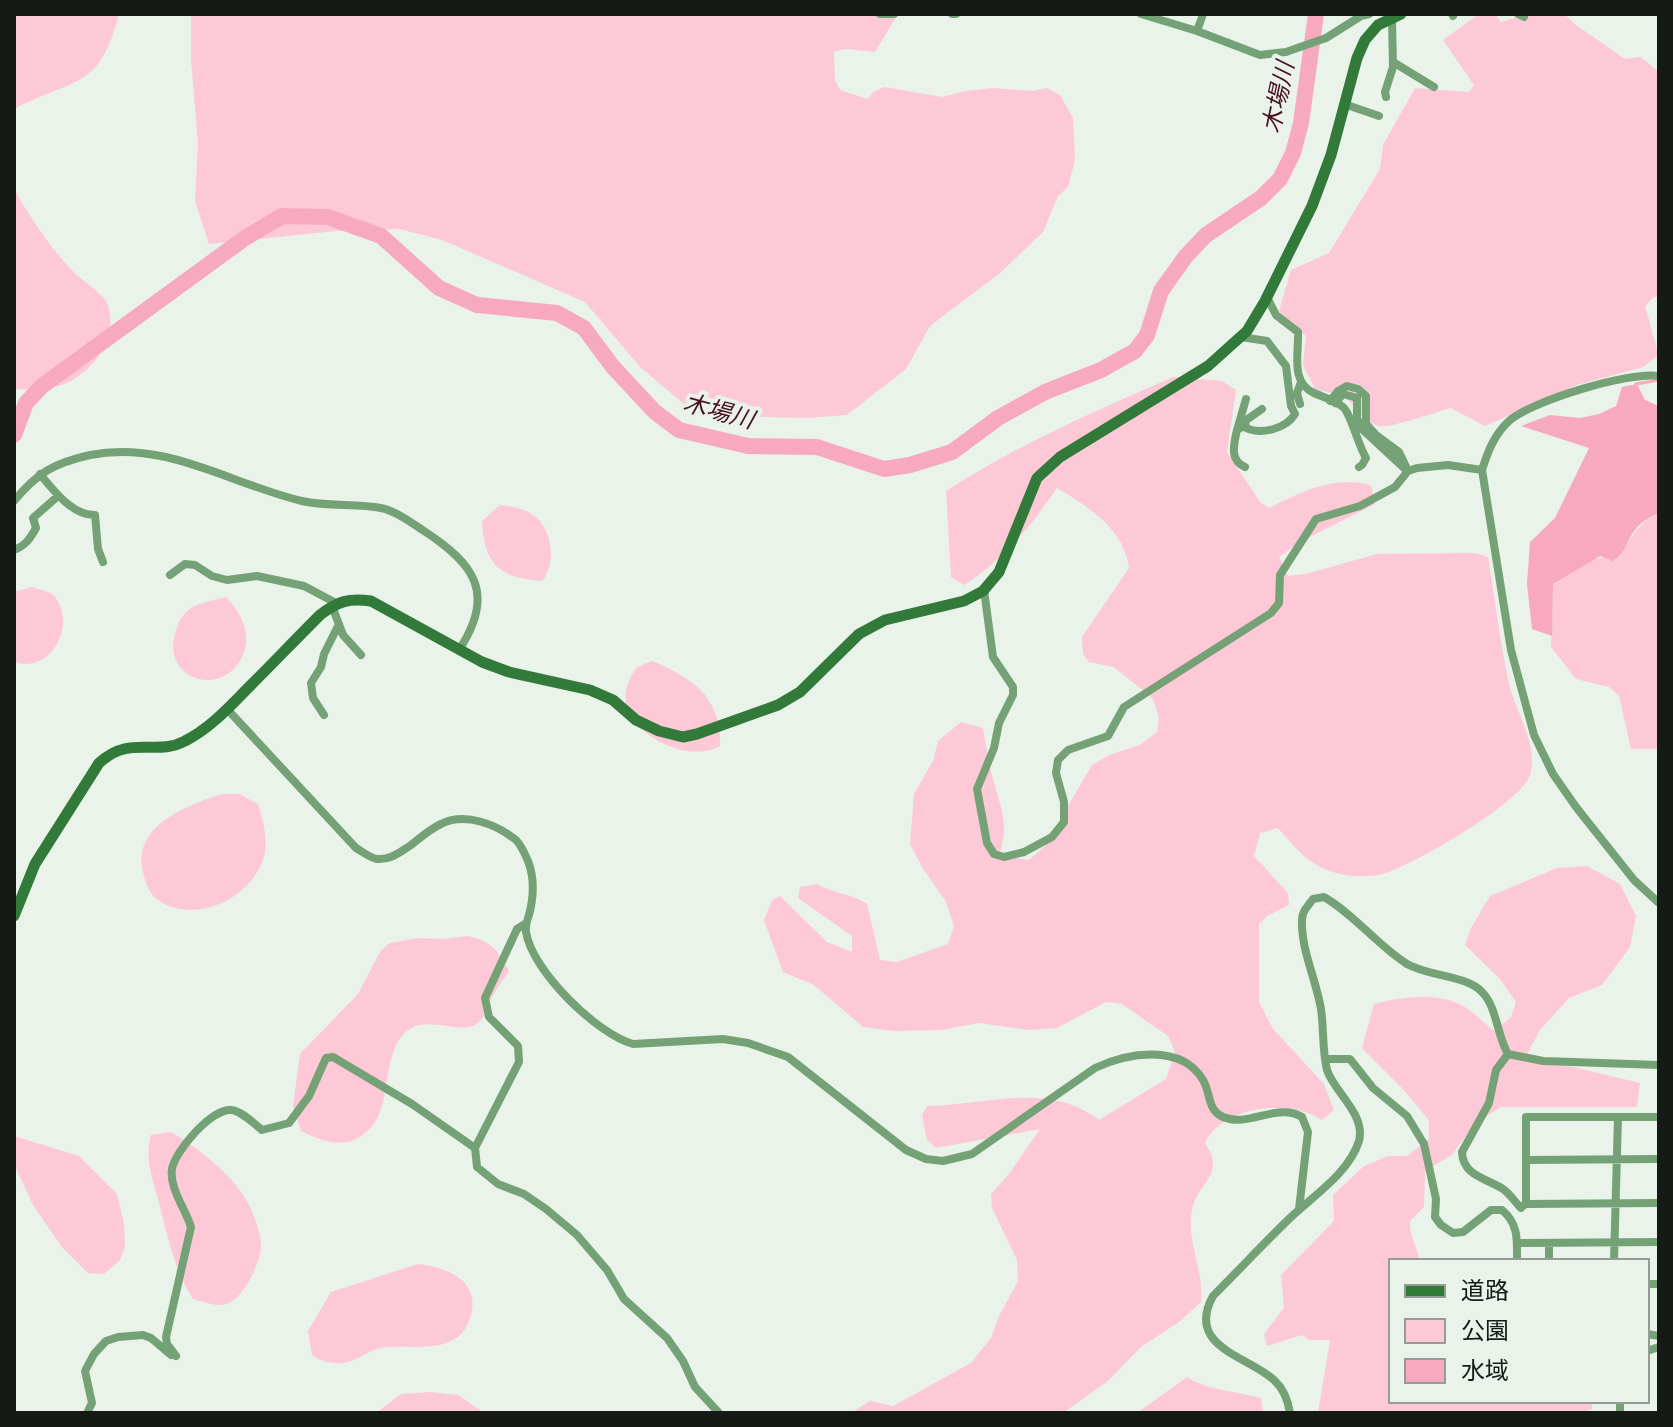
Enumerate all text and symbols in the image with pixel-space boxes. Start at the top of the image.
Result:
water label: 木場川 [1255,56,1299,135]
water label: 木場川 [680,387,760,434]
legend [1389,1259,1649,1403]
text: 道路 [1461,1275,1509,1304]
text: 公園 [1461,1315,1509,1344]
text: 水域 [1461,1355,1509,1384]

